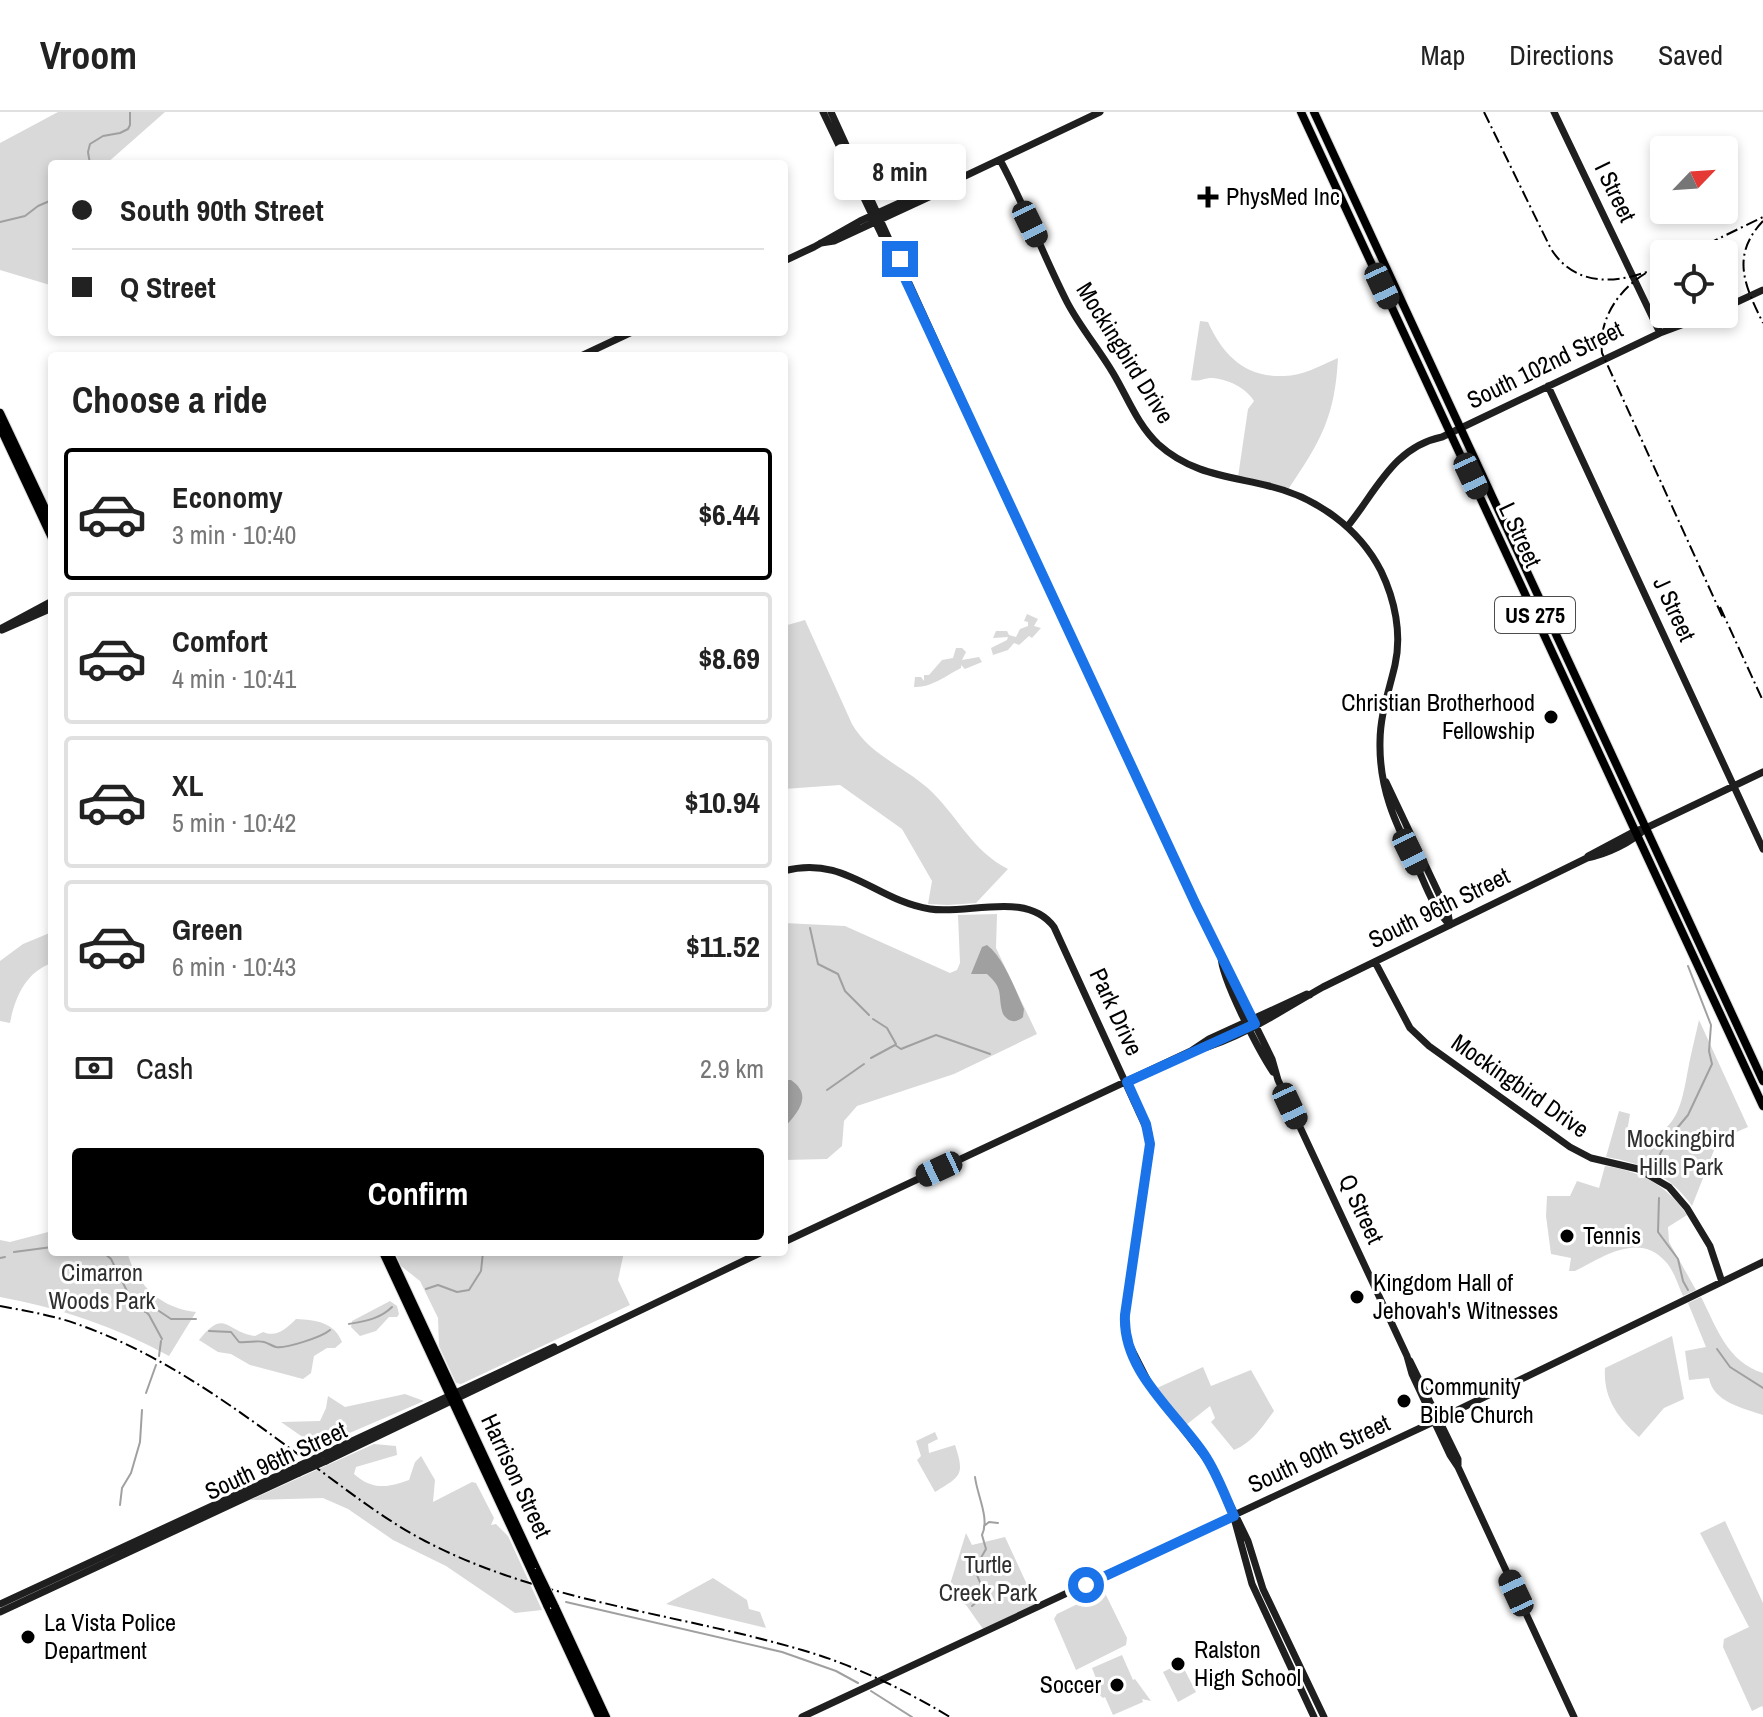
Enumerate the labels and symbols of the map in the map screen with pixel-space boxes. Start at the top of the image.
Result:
north arrow [1650,136,1738,224]
callout: 8 min [834,143,966,199]
street label: I Street [1588,156,1644,228]
place label: PhysMed Inc [1226,180,1340,212]
marker: PhysMed Inc [1197,186,1219,208]
car [1009,197,1051,251]
route end [882,241,918,277]
car [1361,259,1403,313]
street label: Mockingbird Drive [1070,276,1182,429]
street label: South 102nd Street [1461,312,1628,416]
car [1450,449,1492,503]
street label: L Street [1492,497,1550,573]
street label: J Street [1646,571,1704,647]
road number: US 275 [1495,597,1575,633]
place label: Christian Brotherhood Fellowship [1341,686,1535,746]
marker: Christian Brotherhood Fellowship [1542,708,1560,726]
car [1389,825,1431,879]
street label: South 96th Street [1363,859,1515,955]
street label: Park Drive [1083,963,1151,1060]
street label: Mockingbird Drive [1446,1026,1596,1144]
car [1269,1079,1311,1133]
park label: Mockingbird Hills Park [1627,1122,1735,1182]
car [912,1148,966,1190]
street label: Q Street [1332,1169,1392,1249]
place label: Tennis [1583,1219,1641,1251]
marker: Tennis [1558,1227,1576,1245]
park label: Cimarron Woods Park [49,1256,156,1316]
place label: Kingdom Hall of Jehovah's Witnesses [1373,1266,1558,1326]
marker: Kingdom Hall of Jehovah's Witnesses [1348,1288,1366,1306]
place label: Community Bible Church [1420,1370,1534,1430]
marker: Community Bible Church [1395,1392,1413,1410]
street label: South 90th Street [1242,1406,1395,1500]
street label: Harrison Street [474,1408,560,1543]
street label: South 96th Street [199,1413,352,1507]
park label: Turtle Creek Park [939,1548,1037,1608]
car [1495,1566,1537,1620]
route start [1068,1567,1104,1603]
place label: La Vista Police Department [44,1606,176,1666]
marker: La Vista Police Department [19,1628,37,1646]
place label: Ralston High School [1194,1633,1301,1693]
marker: Ralston High School [1169,1655,1187,1673]
place label: Soccer [1040,1668,1101,1700]
marker: Soccer [1108,1676,1126,1694]

